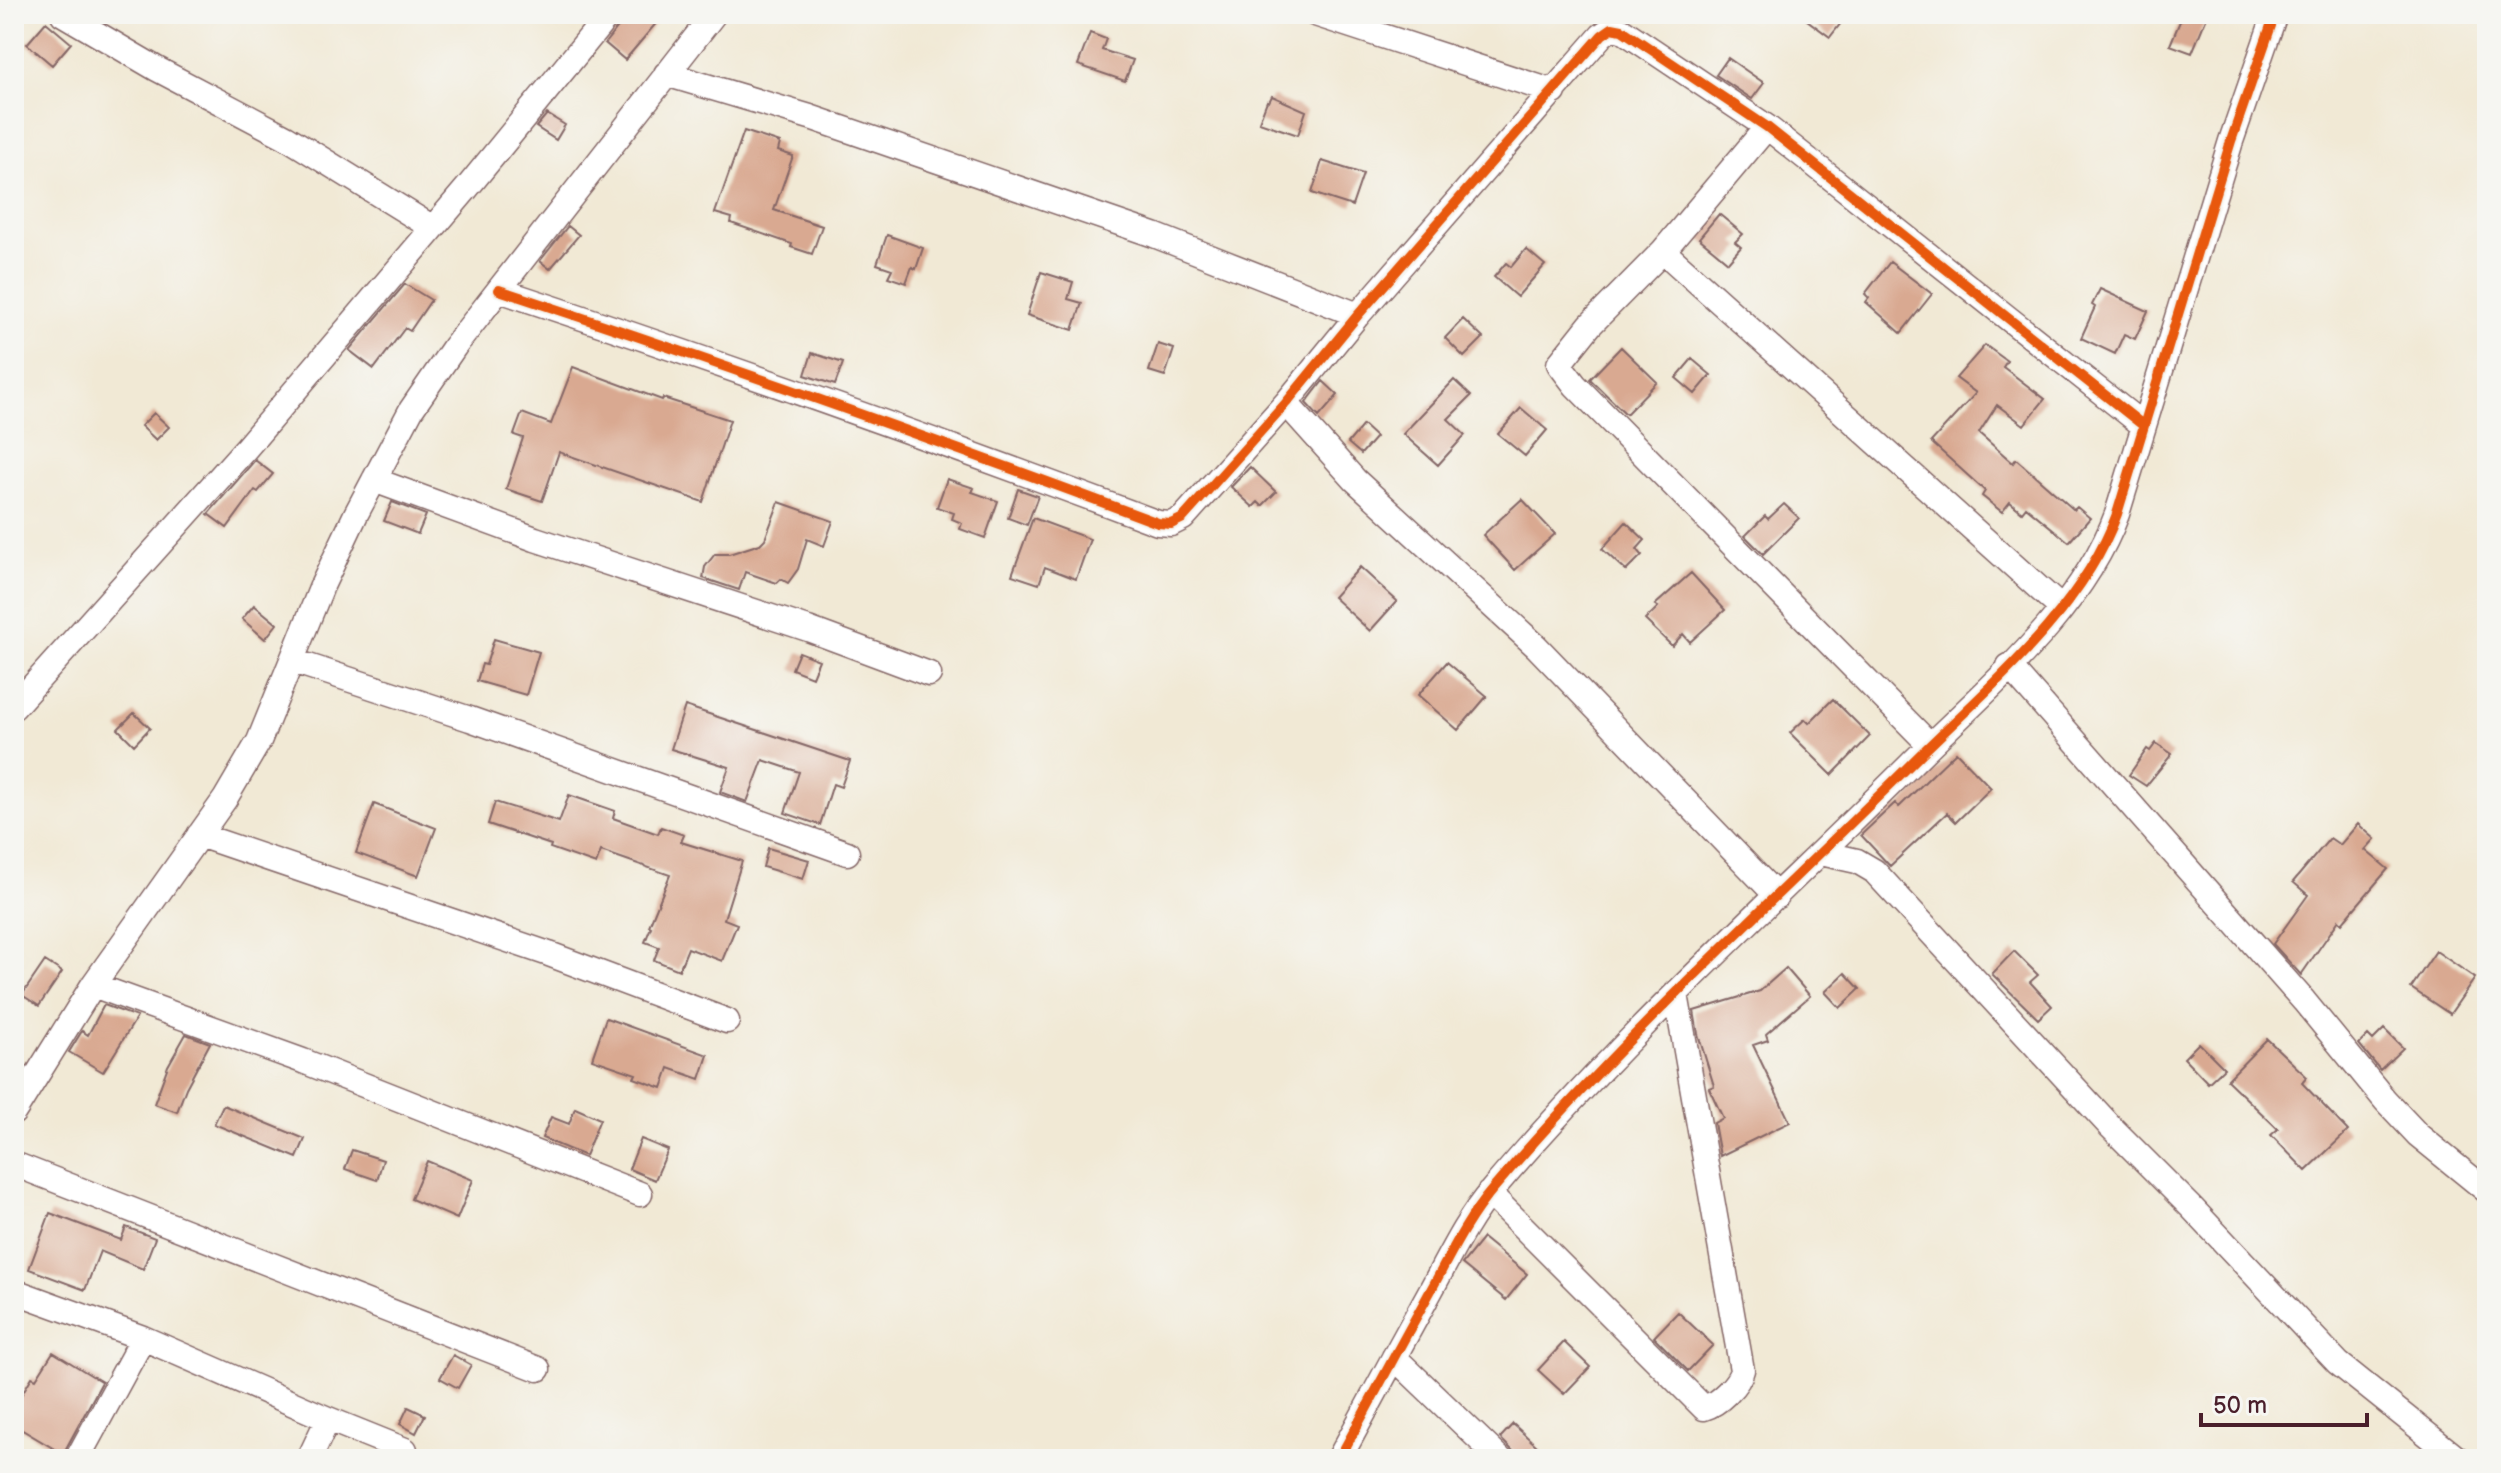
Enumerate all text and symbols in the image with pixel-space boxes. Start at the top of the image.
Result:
scale bar [2201,1377,2367,1427]
text: 50 m [2213,1391,2267,1420]

